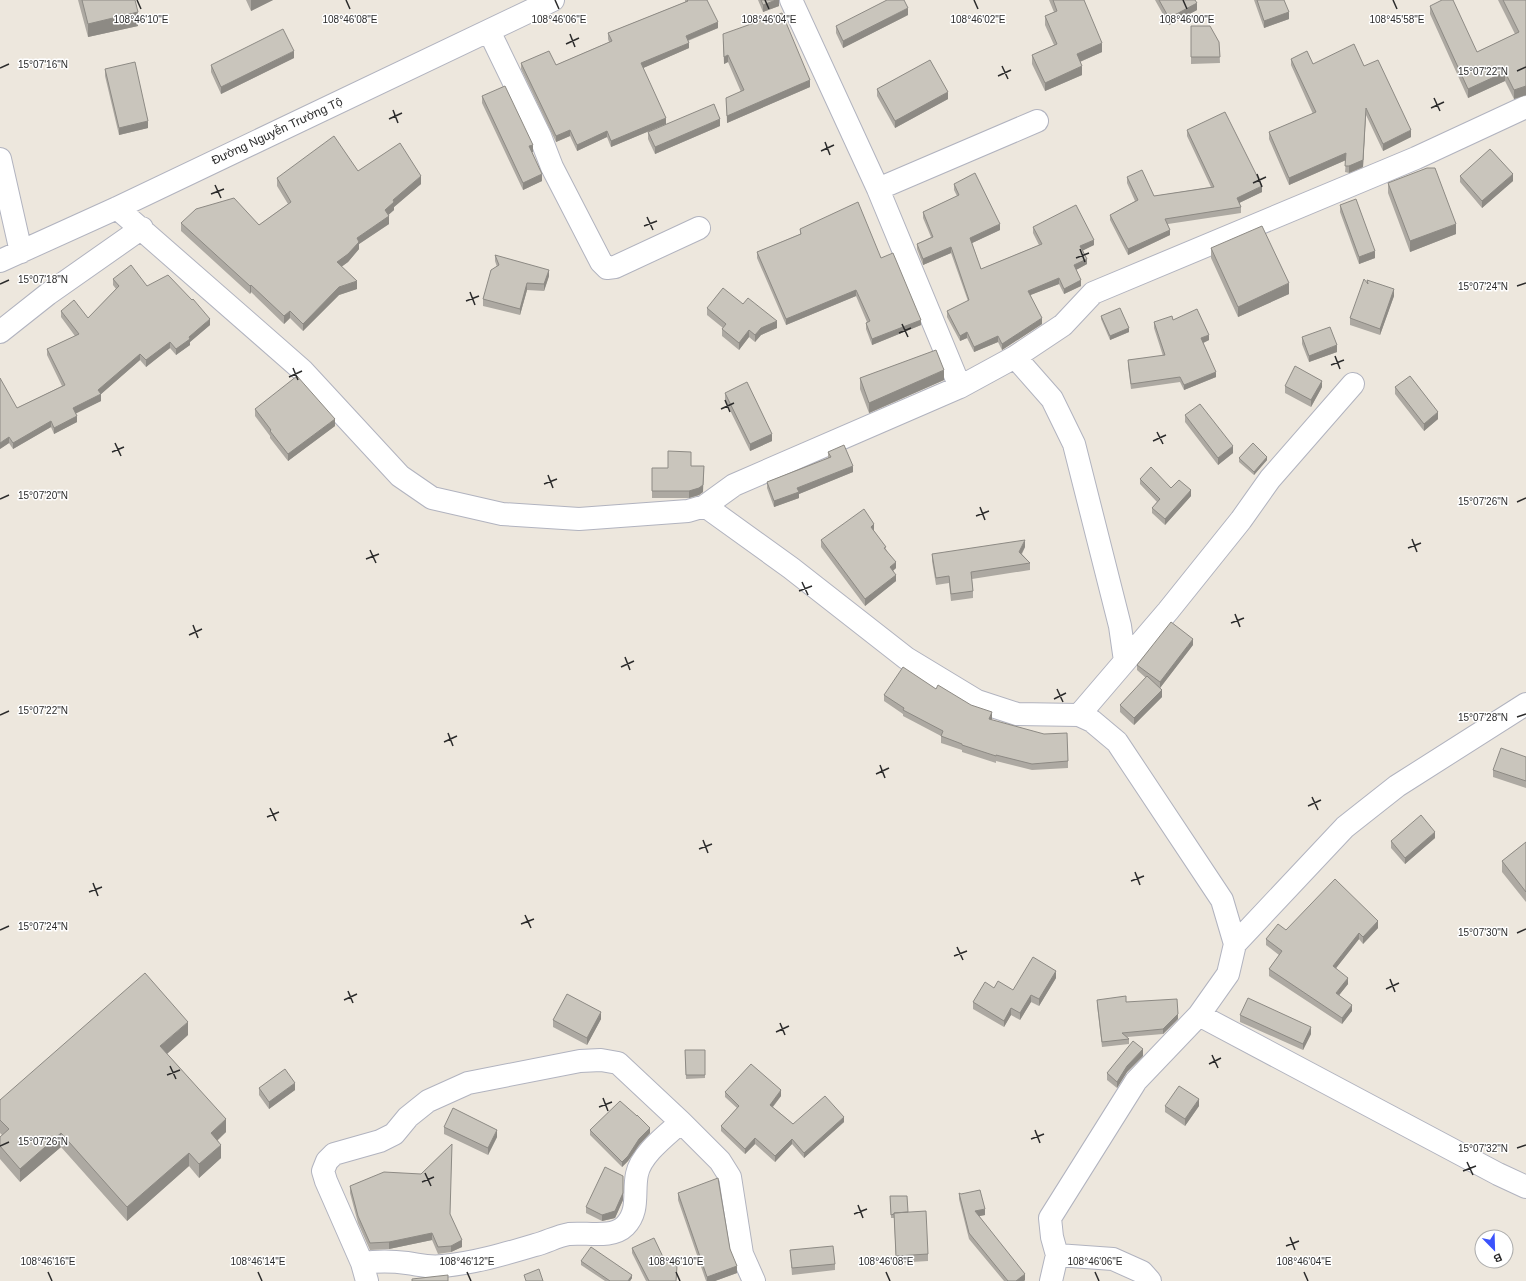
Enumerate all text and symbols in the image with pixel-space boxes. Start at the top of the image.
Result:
text: 108°46'10"E [113,14,169,25]
text: 108°46'08"E [322,14,378,25]
text: 108°46'06"E [531,14,587,25]
text: 108°46'04"E [741,14,797,25]
text: 108°46'02"E [950,14,1006,25]
text: 108°46'00"E [1159,14,1215,25]
text: 108°45'58"E [1369,14,1425,25]
text: 15°07'16"N [18,59,68,70]
text: 15°07'22"N [1458,66,1508,77]
street label: Đường Nguyễn Trường Tộ [209,93,345,168]
text: 15°07'18"N [18,274,68,285]
text: 15°07'24"N [1458,281,1508,292]
text: 15°07'20"N [18,490,68,501]
text: 15°07'26"N [1458,496,1508,507]
text: 15°07'22"N [18,705,68,716]
text: 15°07'28"N [1458,712,1508,723]
text: 15°07'24"N [18,921,68,932]
text: 15°07'30"N [1458,927,1508,938]
text: 15°07'26"N [18,1136,68,1147]
text: 15°07'32"N [1458,1143,1508,1154]
north arrow [1474,1229,1514,1269]
text: B [1492,1251,1504,1265]
text: 108°46'16"E [20,1256,76,1267]
text: 108°46'14"E [230,1256,286,1267]
text: 108°46'12"E [439,1256,495,1267]
text: 108°46'10"E [648,1256,704,1267]
text: 108°46'08"E [858,1256,914,1267]
text: 108°46'06"E [1067,1256,1123,1267]
text: 108°46'04"E [1276,1256,1332,1267]

